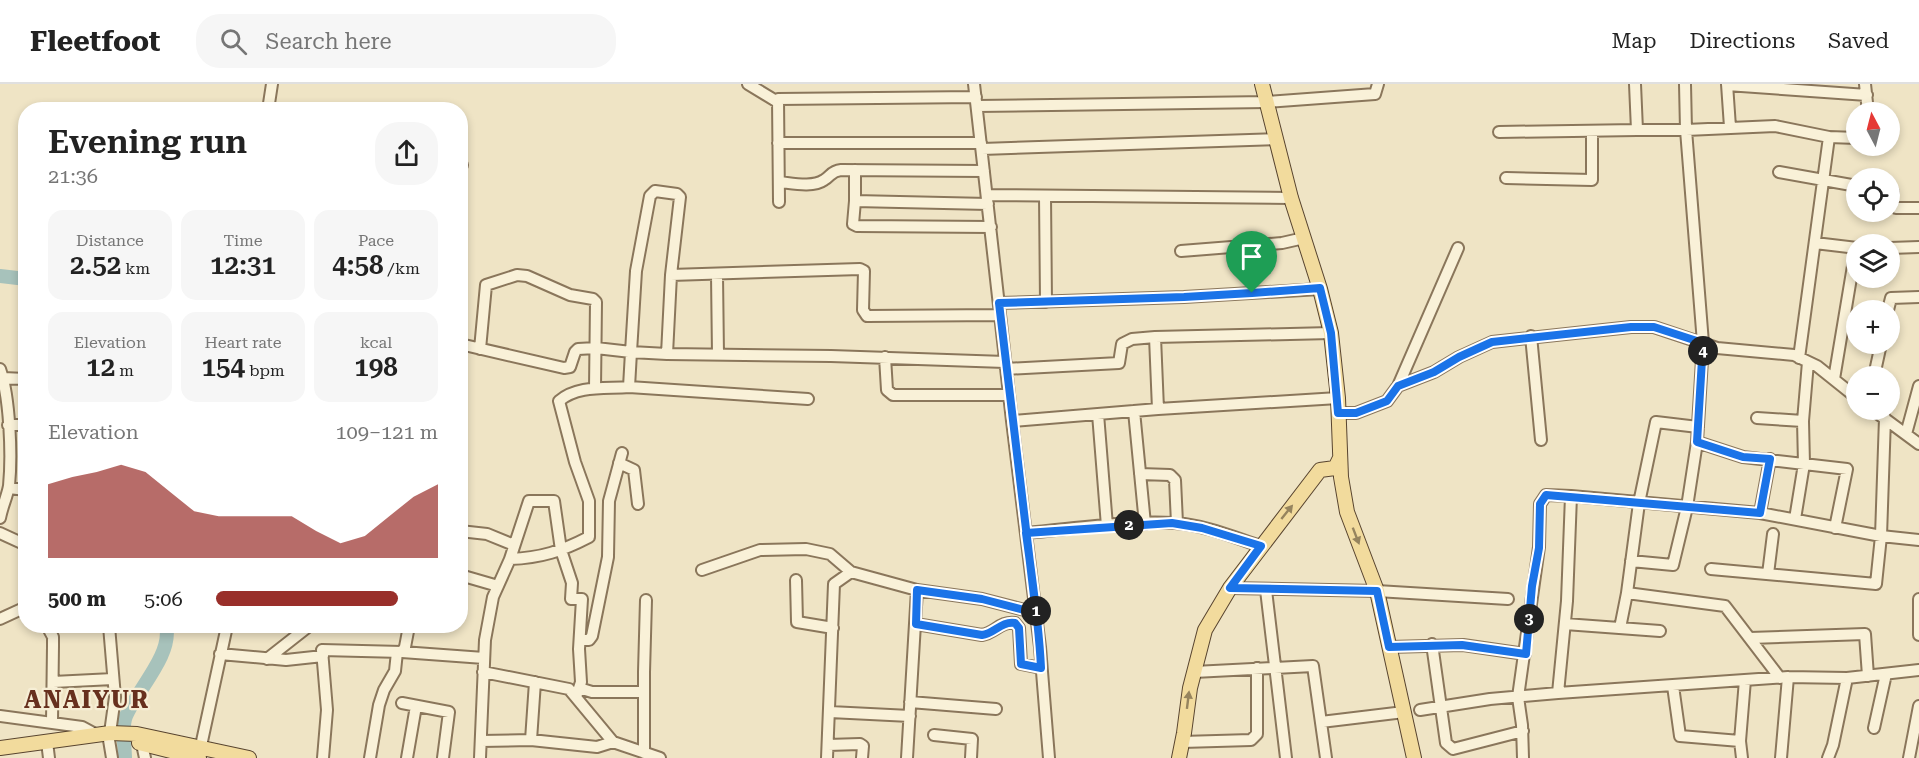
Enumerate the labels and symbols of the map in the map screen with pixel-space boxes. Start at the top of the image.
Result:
north arrow [1846,102,1900,156]
pin [1226,231,1277,293]
pin: 4 [1688,336,1718,366]
one-way arrow [1280,504,1293,520]
pin: 2 [1114,510,1144,540]
one-way arrow [1351,527,1361,545]
pin: 1 [1021,596,1051,626]
pin: 3 [1514,604,1544,634]
district label: ANAIYUR [24,686,150,714]
one-way arrow [1184,691,1193,710]

